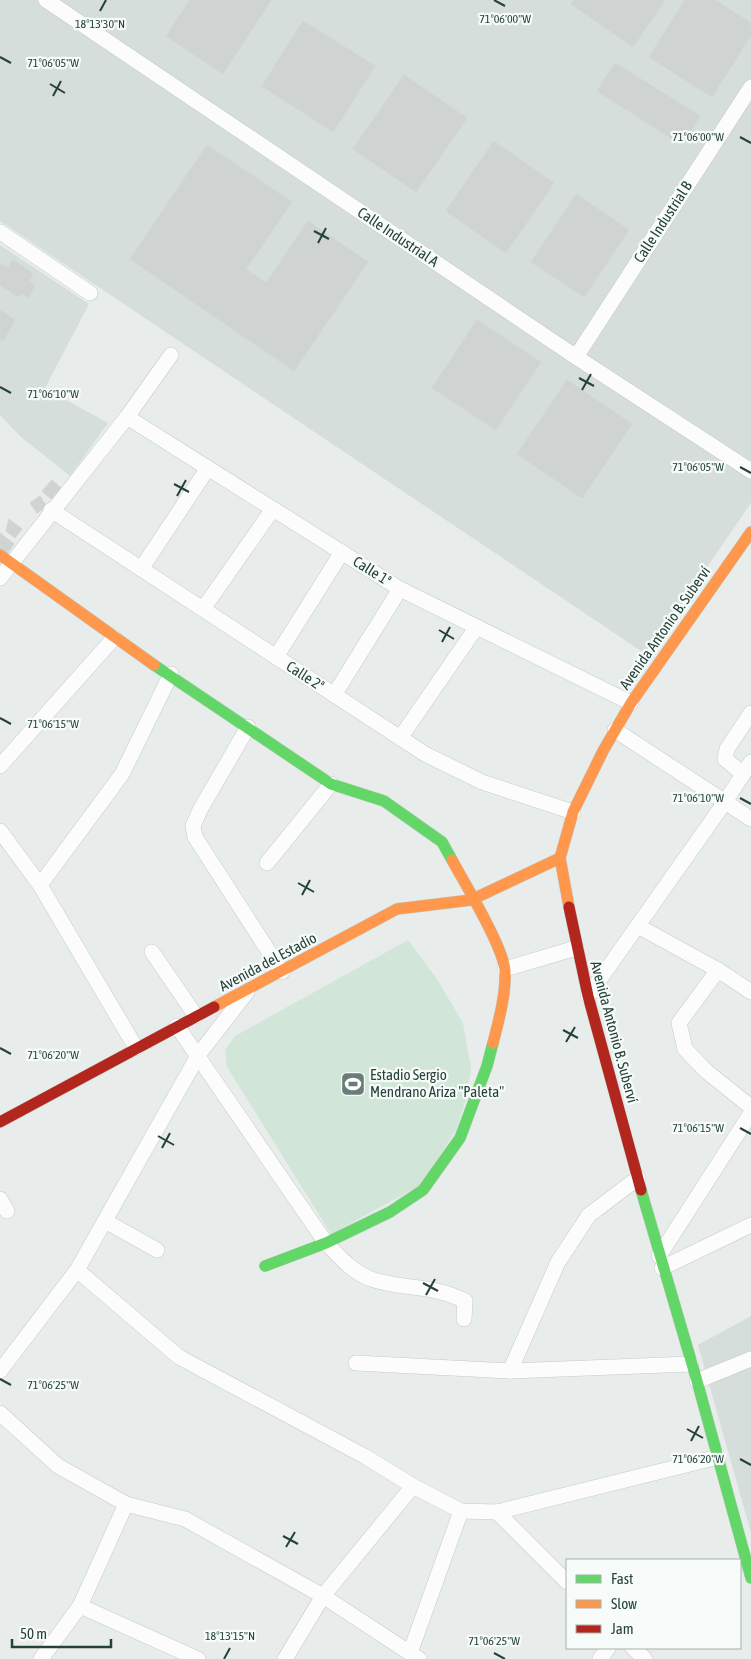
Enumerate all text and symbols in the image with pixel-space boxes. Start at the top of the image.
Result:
text: 71°06'00"W [479,12,531,26]
text: 18°13'30"N [75,17,125,31]
text: 71°06'05"W [27,56,79,70]
text: 71°06'00"W [672,130,724,144]
street label: Calle Industrial B [630,178,695,266]
street label: Calle Industrial A [355,203,442,270]
text: 71°06'10"W [27,387,79,401]
text: 71°06'05"W [672,460,724,474]
street label: Calle 1ª [350,552,394,589]
street label: Avenida Antonio B. Suberví [616,563,714,692]
street label: Calle 2ª [283,657,327,694]
text: 71°06'15"W [27,717,79,731]
text: 71°06'10"W [672,791,724,805]
street label: Avenida del Estadio [216,929,319,994]
street label: Avenida Antonio B. Suberví [587,959,642,1105]
text: 71°06'20"W [27,1048,79,1062]
place label: Estadio Sergio Mendrano Ariza "Paleta" [370,1066,504,1100]
sports icon: Estadio Sergio Mendrano Ariza "Paleta" [340,1071,366,1097]
text: 71°06'15"W [672,1121,724,1135]
text: 71°06'25"W [27,1378,79,1392]
text: 71°06'20"W [672,1452,724,1466]
legend [566,1559,741,1649]
text: Fast [611,1570,633,1587]
text: Slow [611,1595,637,1612]
scale bar [12,1616,111,1648]
text: Jam [611,1620,634,1637]
text: 50 m [20,1625,47,1642]
text: 18°13'15"N [205,1629,255,1643]
text: 71°06'25"W [468,1634,520,1648]

